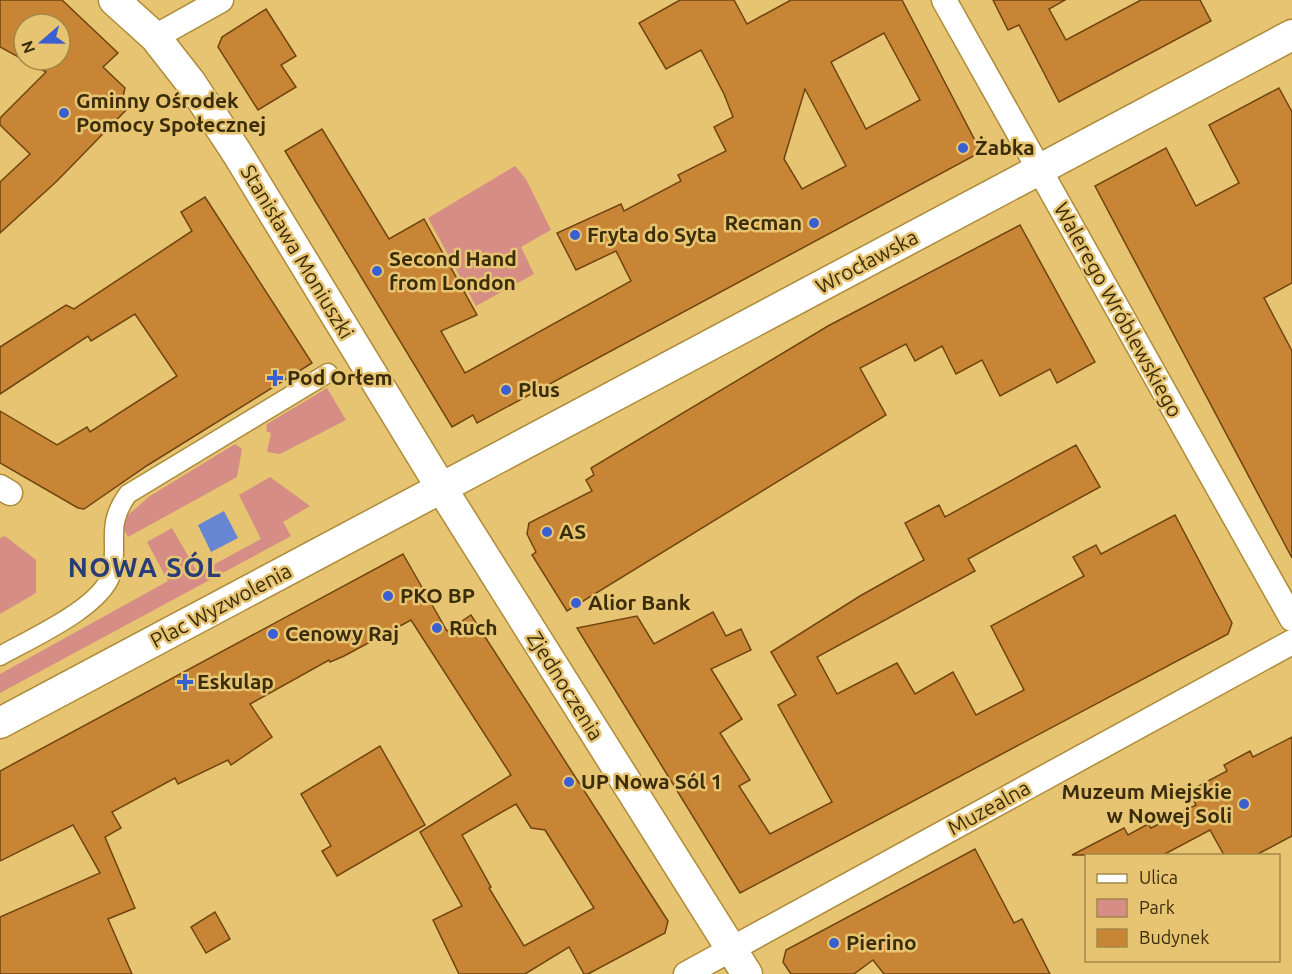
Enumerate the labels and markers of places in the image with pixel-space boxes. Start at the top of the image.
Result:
place label: Gminny Ośrodek Pomocy Społecznej [76,88,266,136]
marker: Gminny Ośrodek Pomocy Społecznej [57,106,71,120]
place label: Żabka [975,135,1035,159]
marker: Żabka [956,141,970,155]
place label: Recman [724,210,802,234]
marker: Recman [807,216,821,230]
place label: Fryta do Syta [587,222,717,246]
marker: Fryta do Syta [568,228,582,242]
place label: Second Hand from London [389,246,517,294]
marker: Second Hand from London [370,264,384,278]
place label: Pod Orłem [287,365,393,389]
marker: Pod Orłem [268,371,282,385]
place label: Plus [518,377,560,401]
marker: Plus [499,383,513,397]
place label: AS [559,519,586,543]
marker: AS [540,525,554,539]
place label: PKO BP [400,583,475,607]
marker: PKO BP [381,589,395,603]
place label: Alior Bank [588,590,691,614]
marker: Alior Bank [569,596,583,610]
place label: Ruch [449,615,498,639]
place label: Cenowy Raj [285,621,399,645]
marker: Ruch [430,621,444,635]
marker: Cenowy Raj [266,627,280,641]
place label: Eskulap [197,669,274,693]
marker: Eskulap [178,675,192,689]
place label: UP Nowa Sól 1 [581,769,723,793]
marker: UP Nowa Sól 1 [562,775,576,789]
place label: Muzeum Miejskie w Nowej Soli [1061,779,1232,827]
marker: Muzeum Miejskie w Nowej Soli [1237,797,1251,811]
place label: Pierino [846,930,917,954]
marker: Pierino [827,936,841,950]

